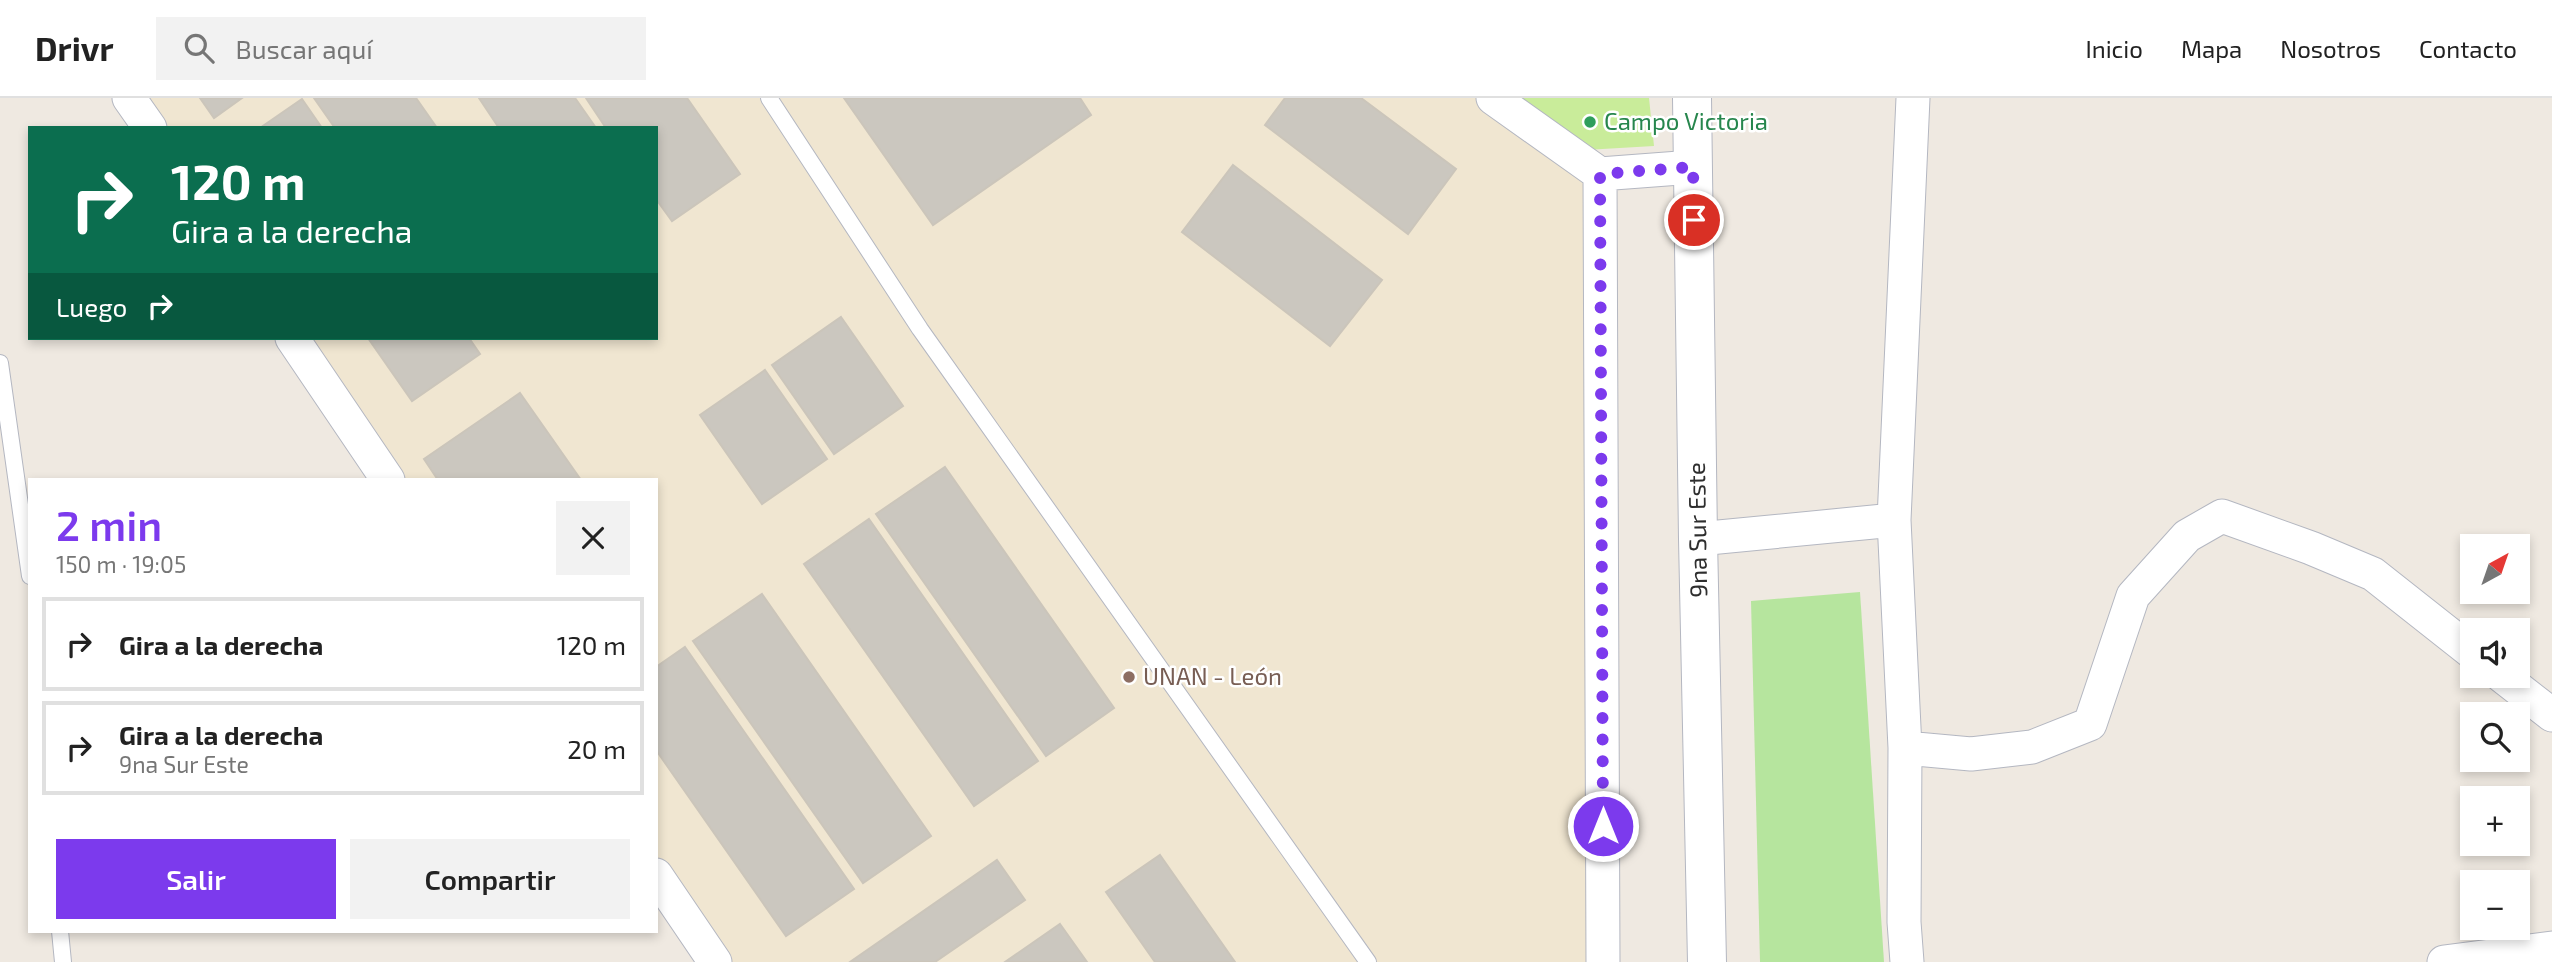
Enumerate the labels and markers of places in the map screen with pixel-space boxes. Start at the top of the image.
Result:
place label: Campo Victoria [1604,106,1768,135]
marker: Campo Victoria [1582,114,1598,130]
pin [1664,190,1724,250]
place label: UNAN - León [1143,661,1282,690]
marker: UNAN - León [1121,669,1137,685]

